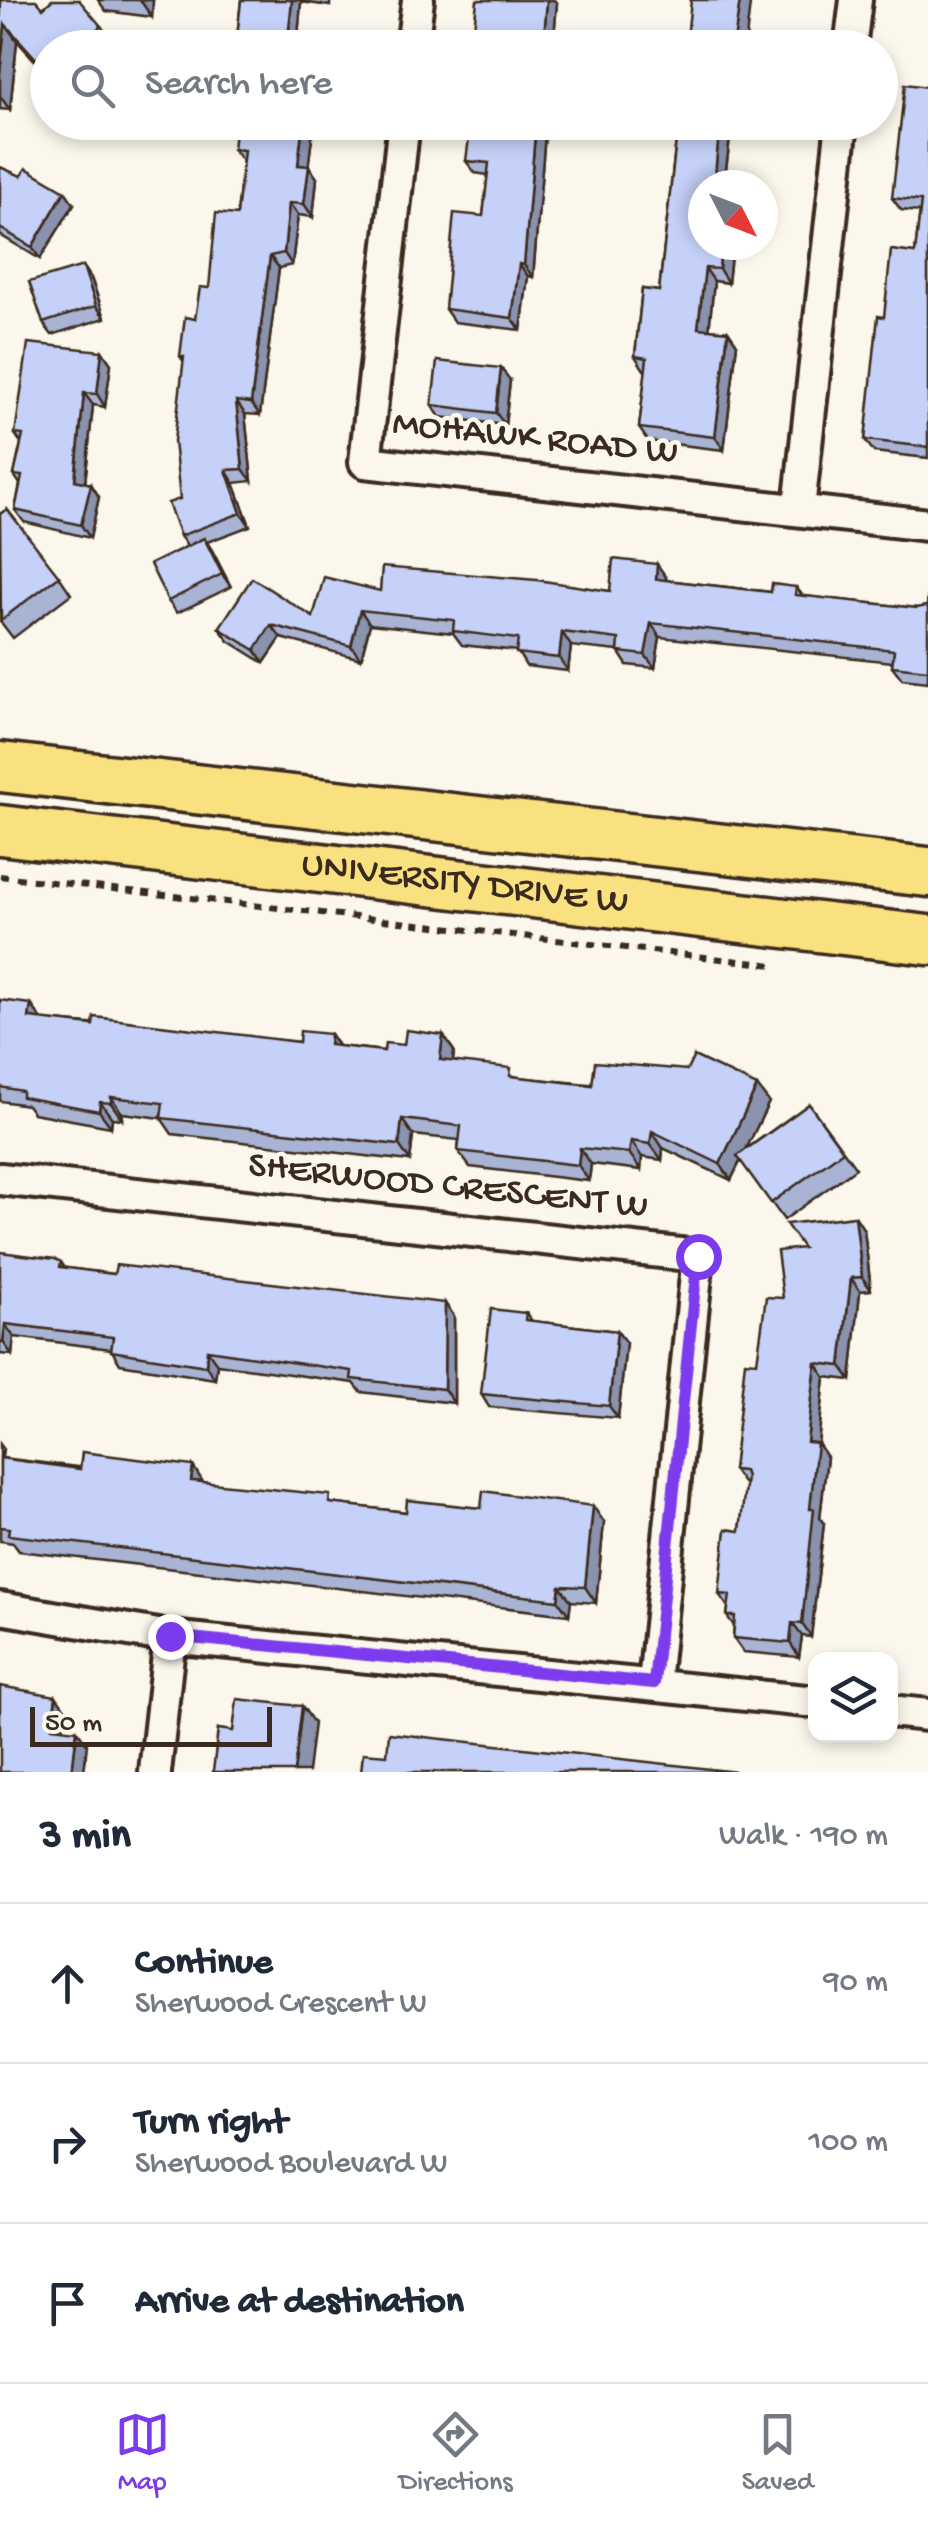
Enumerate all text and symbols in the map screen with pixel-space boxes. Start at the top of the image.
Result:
search box [30,30,898,140]
icon: search [65,58,120,113]
text: Search here [145,63,332,107]
north arrow [688,170,778,260]
street label: MOHAWK ROAD W [390,403,680,477]
street label: UNIVERSITY DRIVE W [299,844,631,926]
street label: SHERWOOD CRESCENT W [246,1145,650,1231]
route start [676,1234,722,1280]
route end [148,1614,194,1660]
map controls [808,1652,898,1742]
button: layers [808,1652,898,1742]
scale bar [30,1702,272,1746]
text: 50 m [45,1708,102,1741]
text: 3 min [40,1813,131,1862]
text: Walk · 190 m [719,1818,888,1856]
text: Continue [135,1942,273,1986]
icon: ahead [40,1956,95,2011]
text: 90 m [824,1964,888,2002]
text: Sherwood Crescent W [135,1986,427,2024]
text: Turn right [135,2102,287,2146]
icon: right [40,2116,95,2171]
text: 100 m [808,2124,888,2162]
text: Sherwood Boulevard W [135,2146,448,2184]
icon: arrive [40,2276,95,2331]
text: Arrive at destination [135,2281,464,2325]
tab: Map [115,2407,170,2500]
tab: Directions [399,2407,513,2500]
tab: Saved [742,2407,813,2500]

